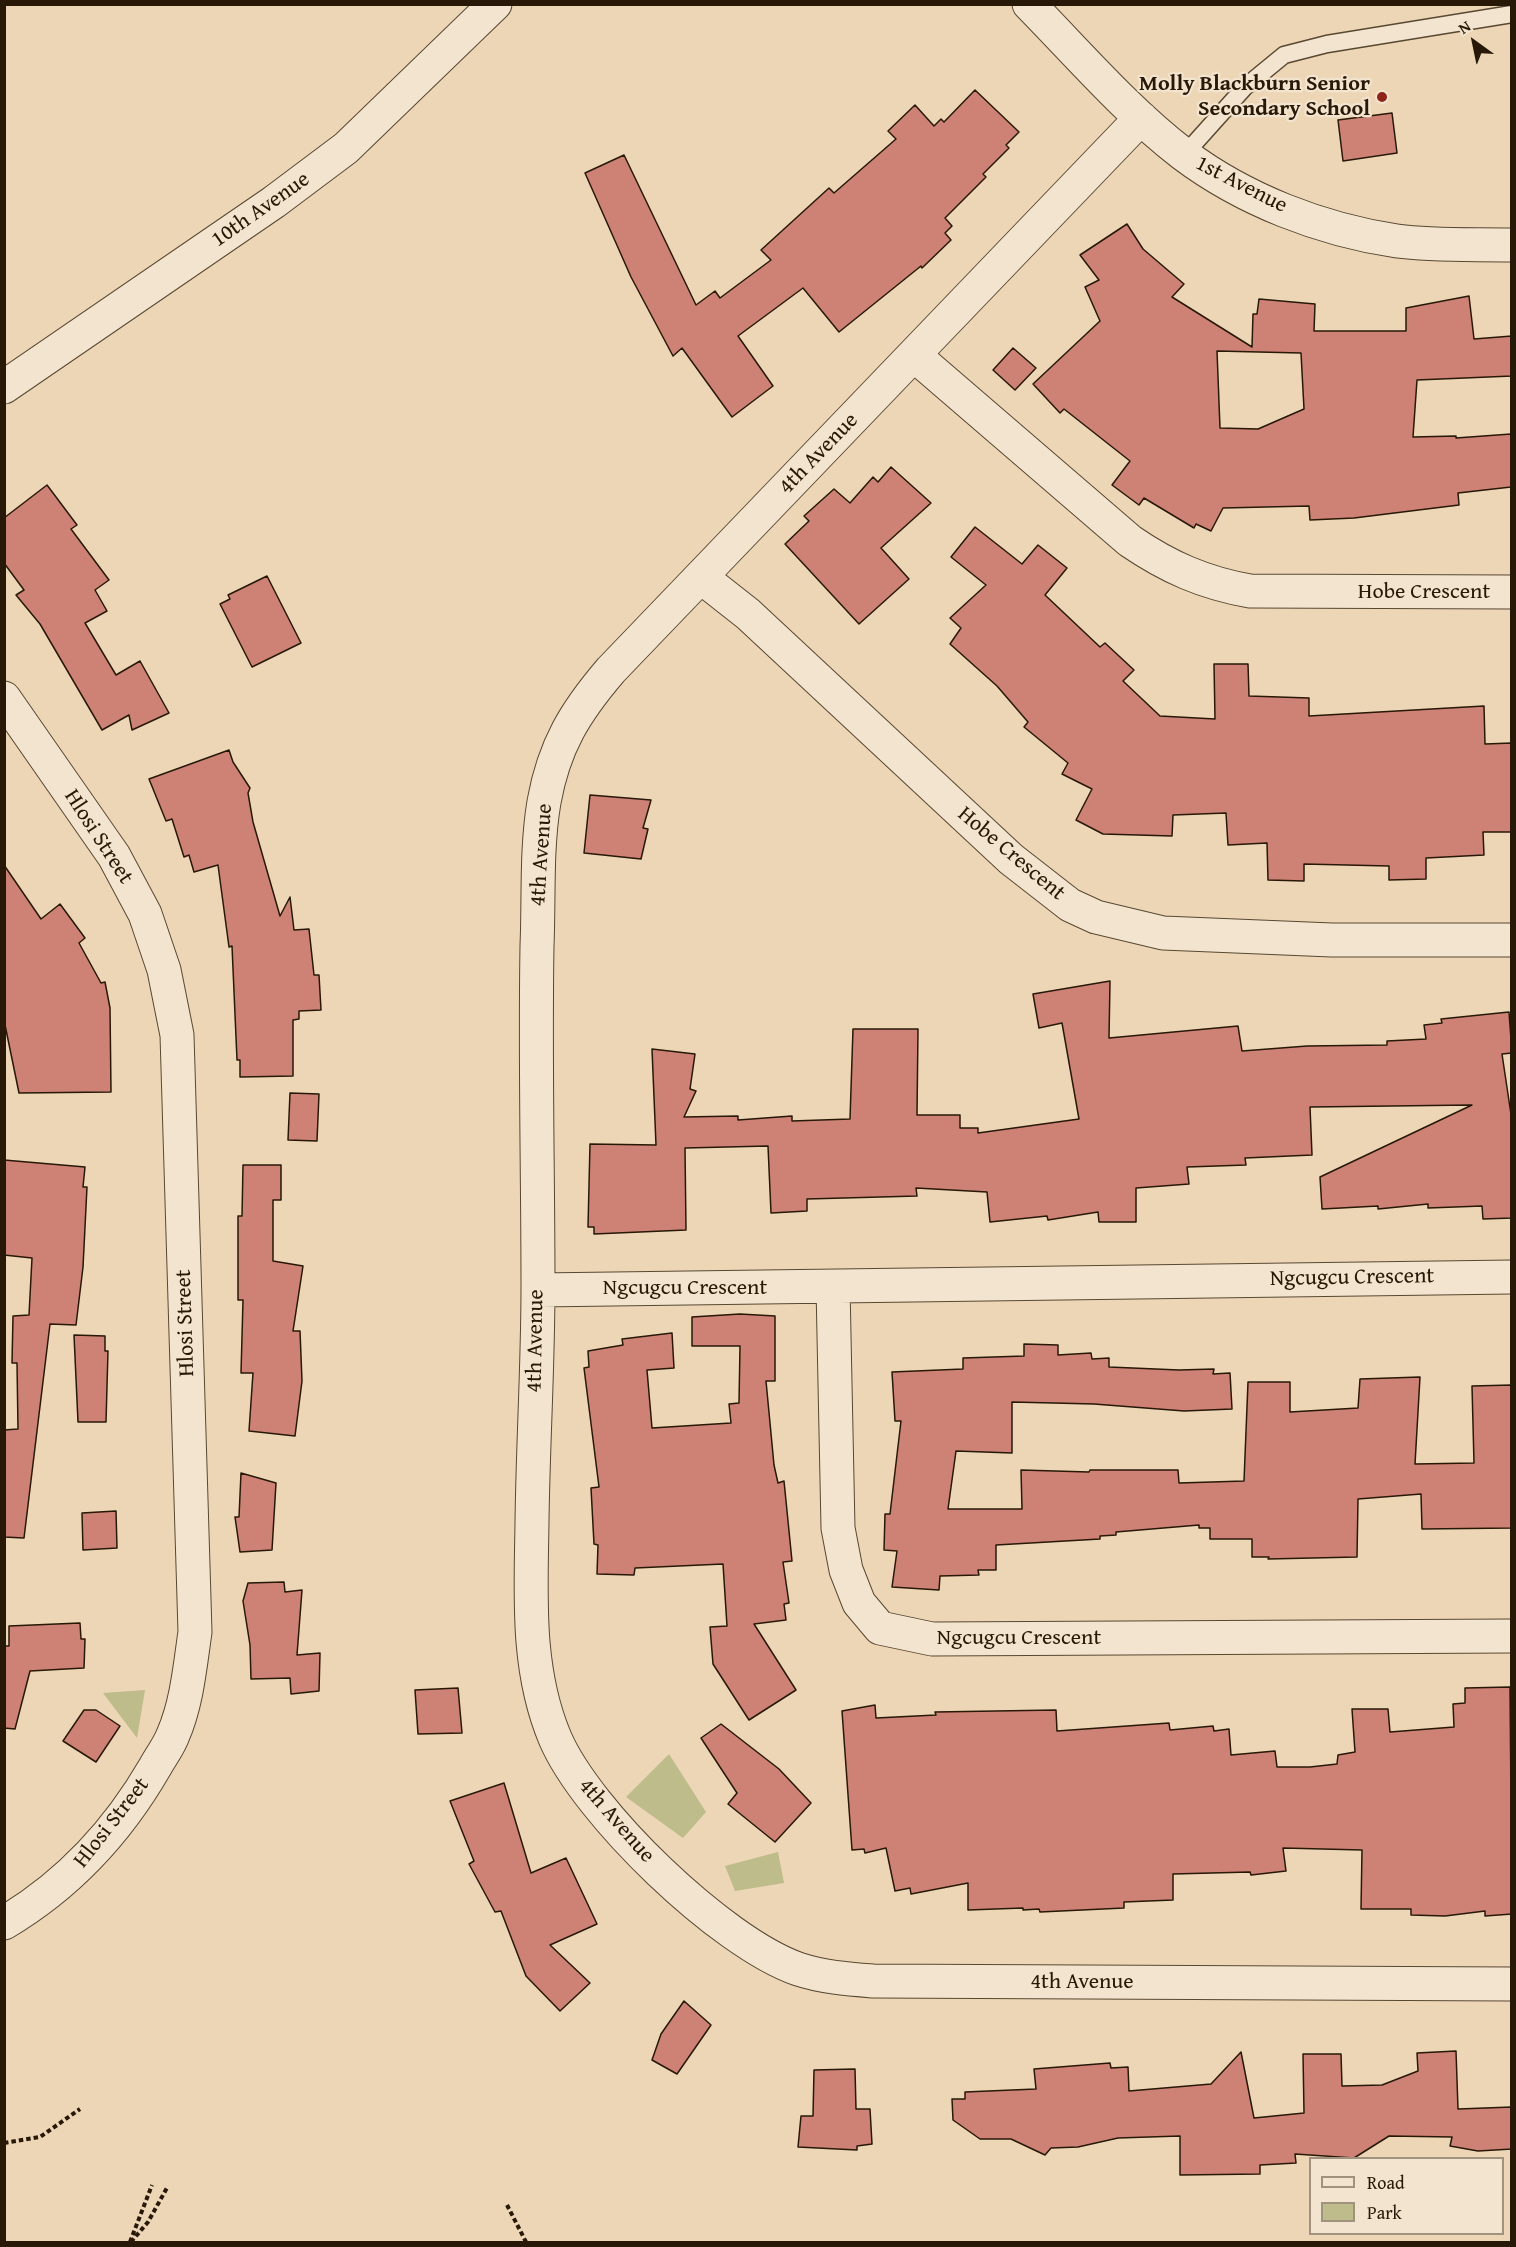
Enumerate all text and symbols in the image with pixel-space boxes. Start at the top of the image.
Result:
north arrow [1444,12,1504,72]
text: N [1453,14,1475,40]
place label: Molly Blackburn Senior Secondary School [1139,71,1370,122]
marker: Molly Blackburn Senior Secondary School [1375,90,1389,104]
street label: 1st Avenue [1191,151,1291,219]
street label: 10th Avenue [207,167,315,253]
street label: 4th Avenue [774,408,864,500]
street label: Hobe Crescent [1358,579,1490,605]
street label: Hlosi Street [58,785,138,889]
street label: Hobe Crescent [952,801,1070,907]
street label: 4th Avenue [525,803,559,907]
street label: Ngcugcu Crescent [1270,1263,1434,1293]
street label: Hlosi Street [171,1269,201,1377]
street label: Ngcugcu Crescent [603,1275,767,1301]
street label: 4th Avenue [522,1289,550,1393]
street label: Ngcugcu Crescent [937,1625,1101,1651]
street label: Hlosi Street [69,1773,155,1873]
street label: 4th Avenue [572,1773,660,1869]
street label: 4th Avenue [1030,1969,1134,1995]
legend [1309,2157,1504,2235]
text: Road [1367,2169,1405,2196]
text: Park [1367,2199,1402,2226]

